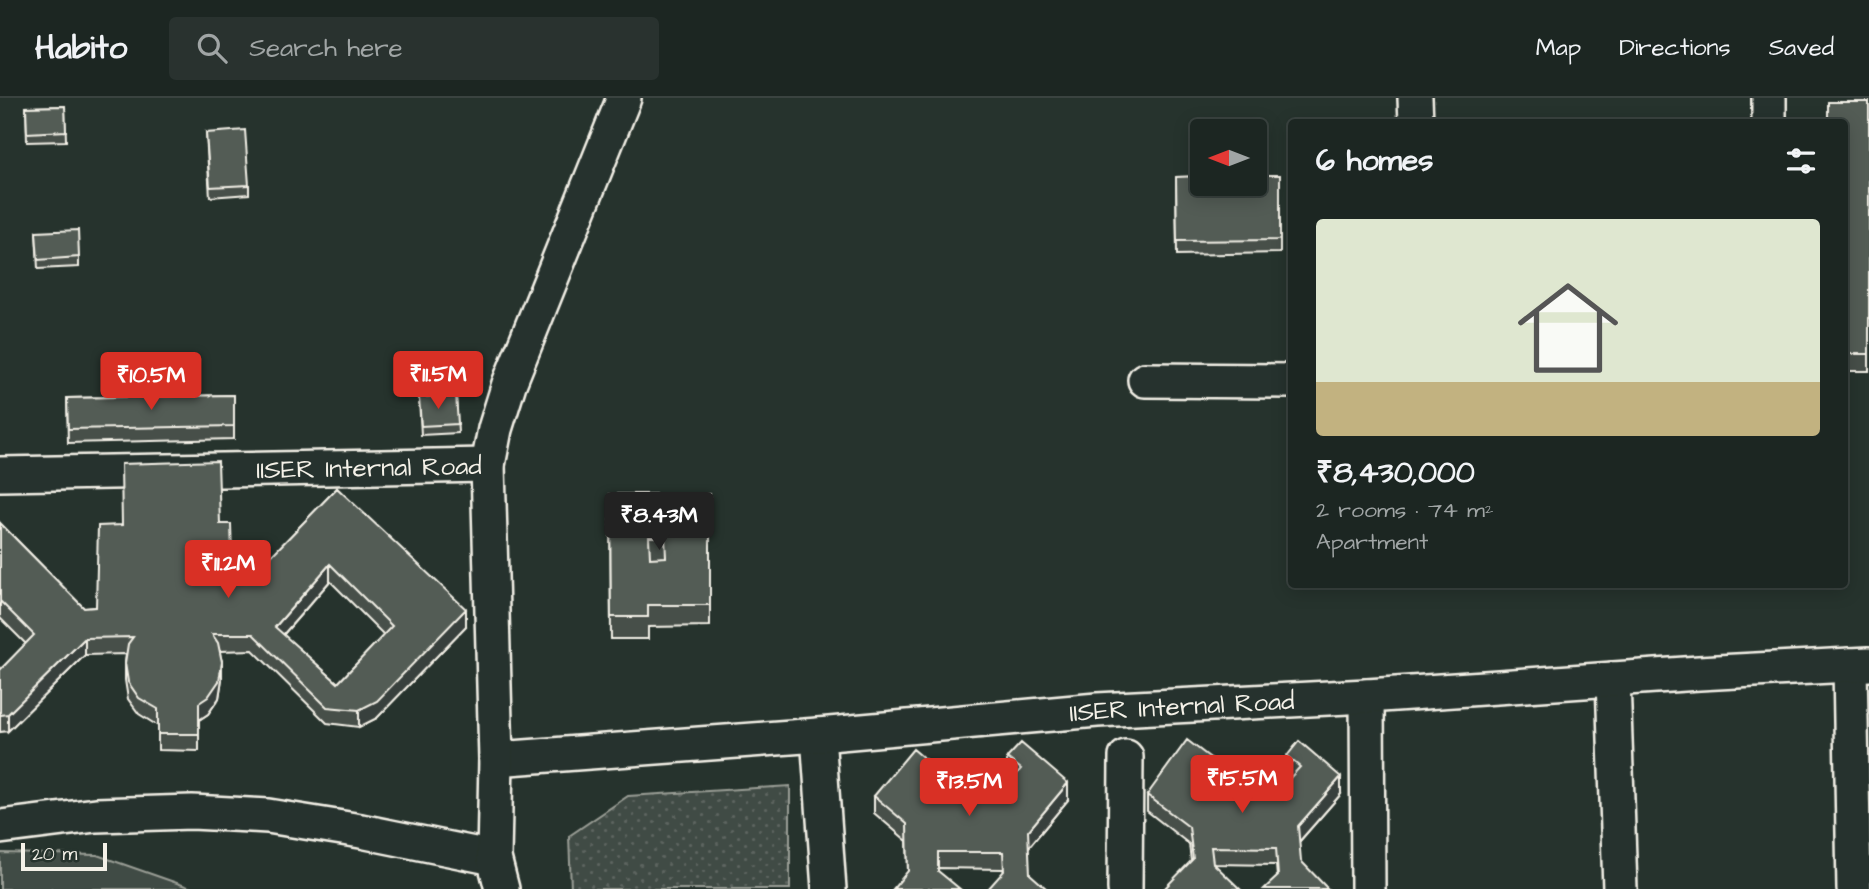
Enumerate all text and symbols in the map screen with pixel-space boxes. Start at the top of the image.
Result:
search box [169,17,659,80]
text: Habito [35,25,127,71]
icon: search [193,29,231,67]
text: Search here [249,30,403,66]
text: Map [1536,31,1581,65]
text: Directions [1619,31,1731,65]
text: Saved [1769,31,1834,65]
north arrow [1190,119,1267,196]
map controls [1190,119,1267,196]
text: 6 homes [1316,140,1433,182]
icon: filters [1782,142,1820,180]
icon: home [1505,265,1631,391]
pin: ₹10.5M [94,352,208,412]
pin: ₹11.5M [381,352,495,411]
text: ₹11.5M [409,358,467,390]
text: ₹10.5M [116,359,186,391]
street label: IISER Internal Road [256,448,482,488]
text: ₹8,430,000 [1316,452,1475,494]
pin: ₹8.43M [602,492,716,552]
text: 2 rooms · 74 m² [1316,494,1494,526]
text: ₹8.43M [620,499,698,531]
text: Apartment [1316,526,1428,558]
pin: ₹11.2M [171,540,285,600]
text: ₹11.2M [201,547,255,579]
street label: IISER Internal Road [1068,683,1295,731]
pin: ₹15.5M [1185,756,1299,815]
pin: ₹13.5M [912,758,1026,818]
text: ₹15.5M [1207,762,1277,794]
text: ₹13.5M [936,765,1002,797]
scale bar [21,840,107,872]
text: 20 m [32,841,77,868]

